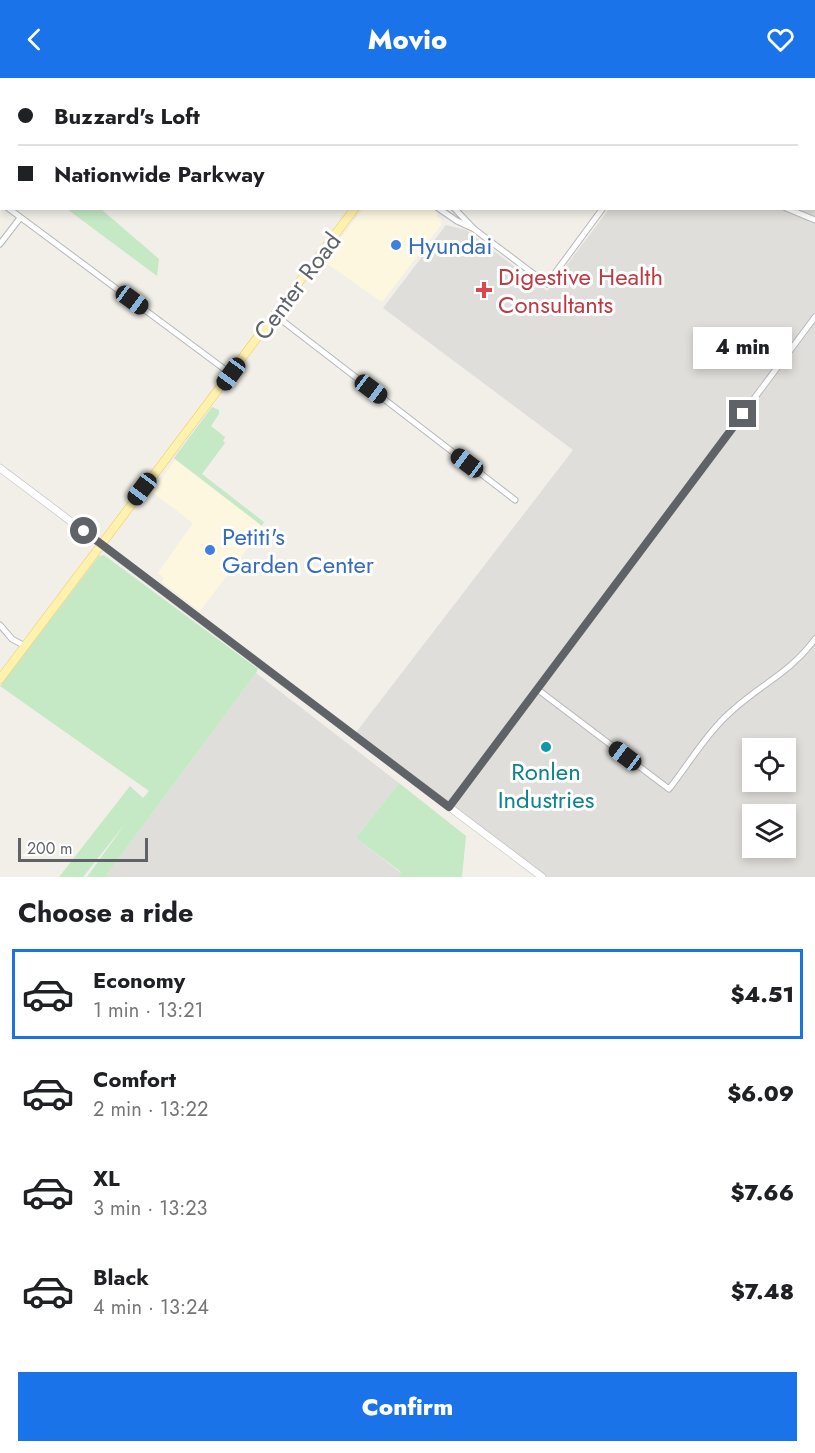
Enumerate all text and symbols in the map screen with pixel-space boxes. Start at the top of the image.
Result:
text: Movio [368,20,447,59]
icon: back [18,23,51,56]
icon: heart [764,23,797,56]
text: Buzzard's Loft [54,100,200,132]
text: Nationwide Parkway [54,158,264,190]
street label: Center Road [245,225,349,347]
place label: Hyundai [408,228,492,263]
marker: Hyundai [389,238,403,252]
place label: Digestive Health Consultants [498,259,663,322]
marker: Digestive Health Consultants [475,281,493,299]
car [112,282,152,318]
callout: 4 min [694,327,792,369]
text: 4 min [715,333,770,362]
car [213,354,249,394]
car [351,371,391,407]
route end [729,400,756,427]
car [447,445,487,481]
car [124,469,160,509]
route start [70,517,97,544]
place label: Petiti's Garden Center [222,519,375,582]
marker: Petiti's Garden Center [203,543,217,557]
car [605,738,645,774]
map controls [742,738,796,858]
button: locate [742,738,796,792]
marker: Ronlen Industries [539,740,553,754]
place label: Ronlen Industries [498,754,594,817]
button: layers [742,804,796,858]
scale bar [18,835,148,862]
text: 200 m [27,837,73,860]
text: Choose a ride [18,893,193,932]
text: Economy [93,964,185,996]
icon: car [21,967,75,1021]
text: $4.51 [730,978,794,1010]
text: 1 min · 13:21 [93,996,204,1025]
text: Comfort [93,1063,176,1095]
icon: car [21,1066,75,1120]
text: $6.09 [727,1077,794,1109]
text: 2 min · 13:22 [93,1095,208,1124]
text: XL [93,1162,120,1194]
icon: car [21,1165,75,1219]
text: $7.66 [731,1176,794,1208]
text: 3 min · 13:23 [93,1194,207,1223]
text: Black [93,1261,149,1293]
icon: car [21,1264,75,1318]
text: $7.48 [731,1275,794,1307]
text: 4 min · 13:24 [93,1293,209,1322]
button: Confirm [18,1372,797,1441]

